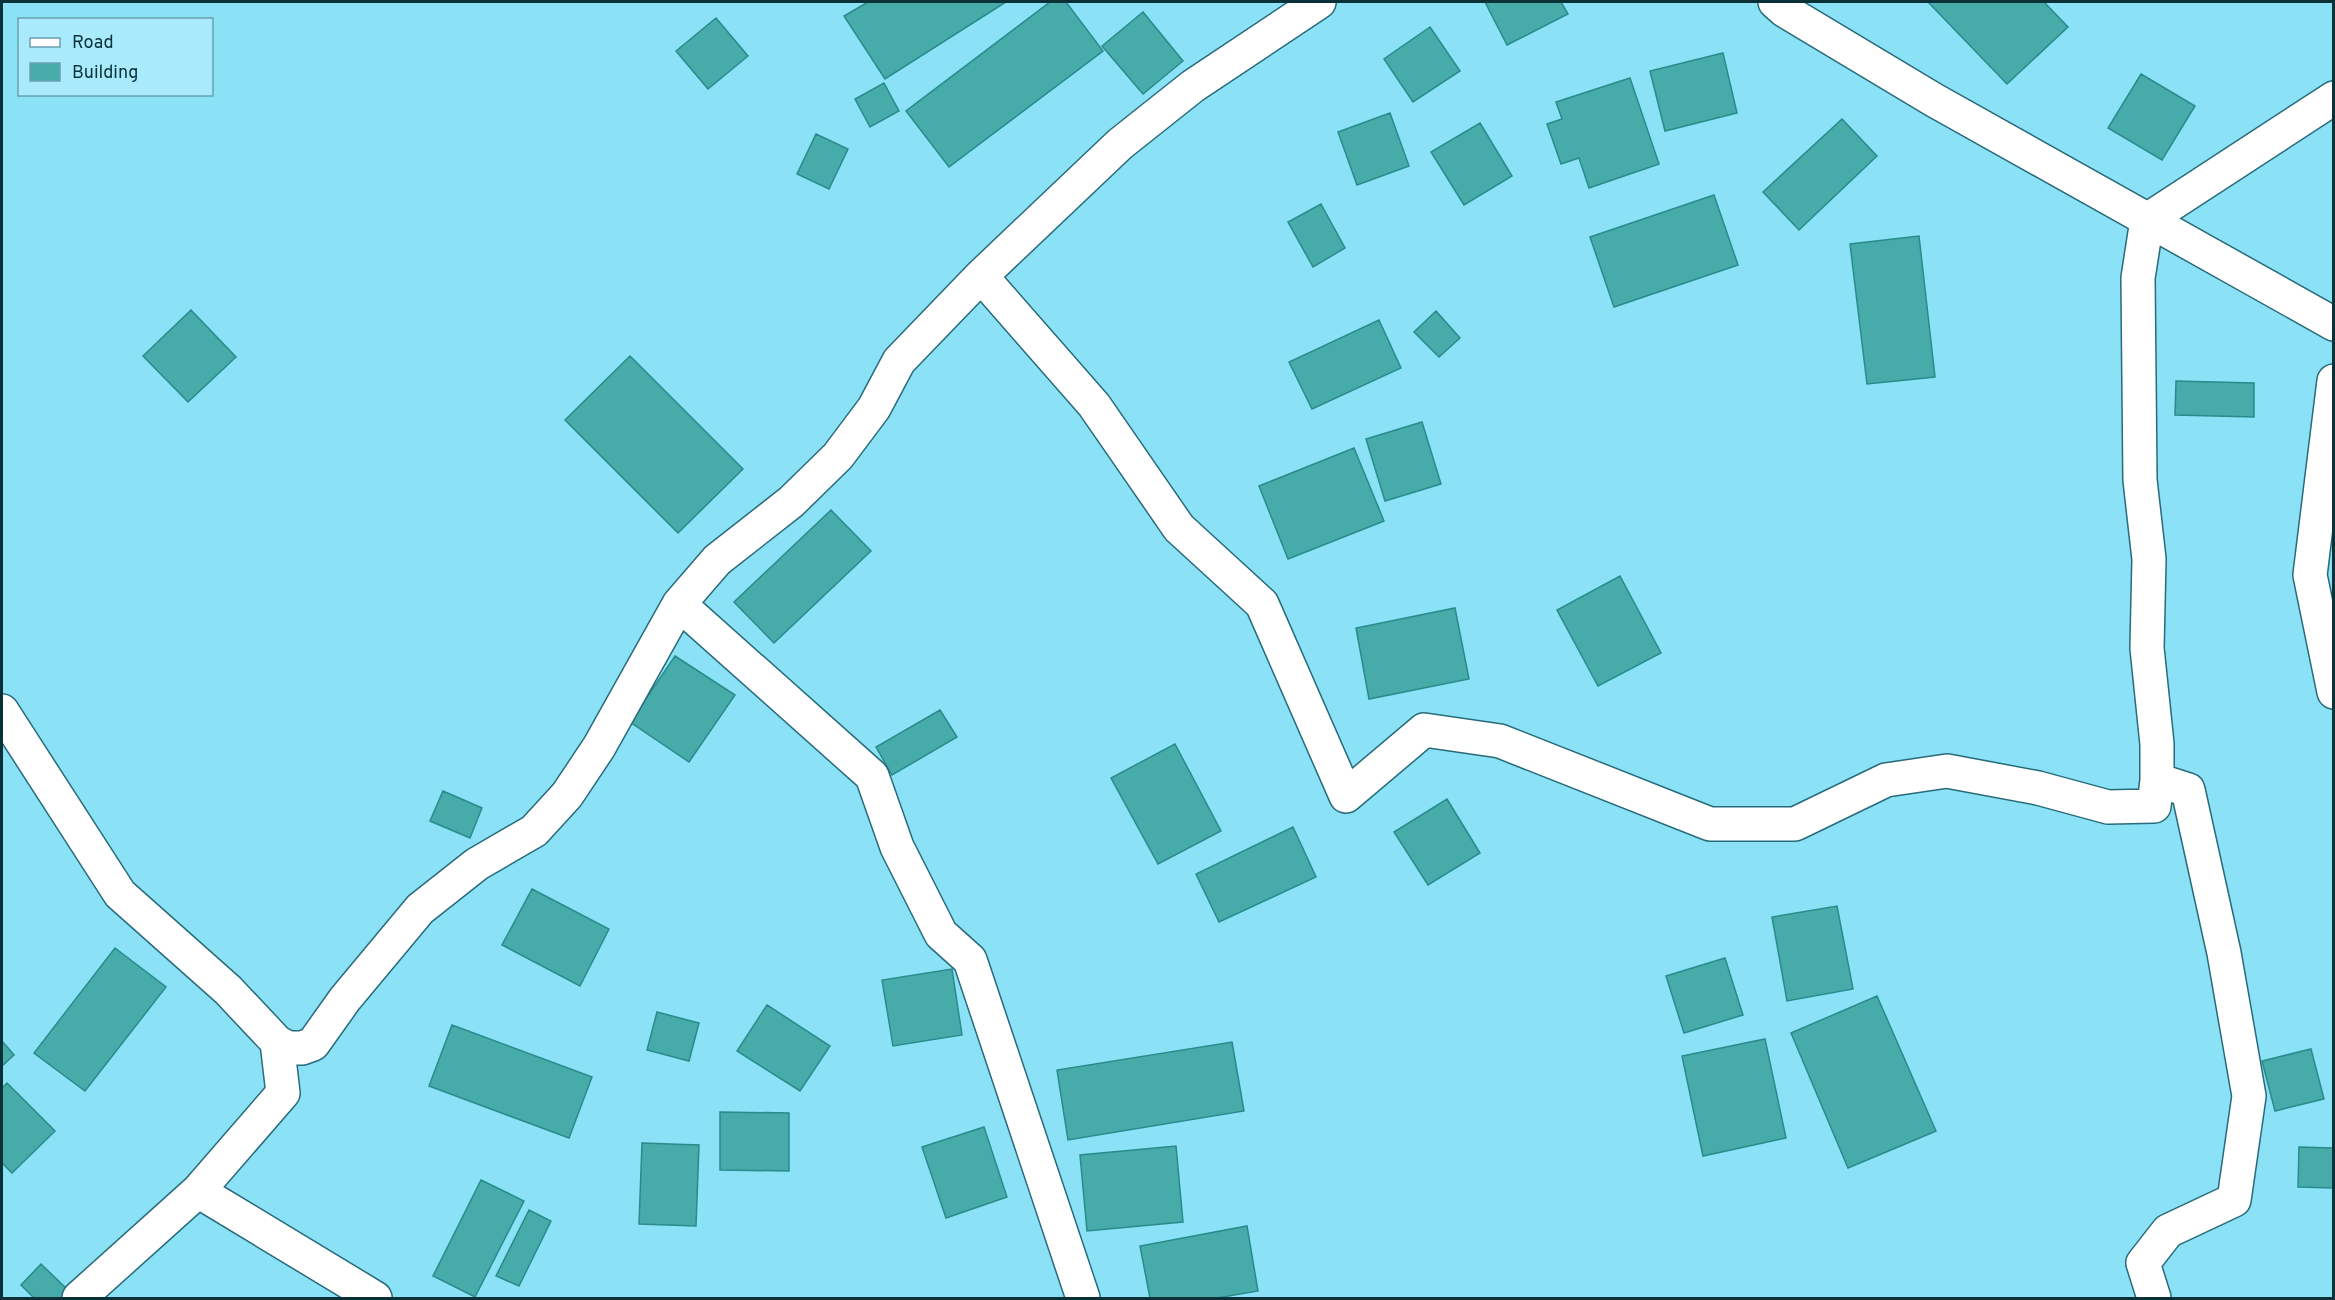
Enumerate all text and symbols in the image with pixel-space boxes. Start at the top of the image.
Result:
legend [18,18,213,96]
text: Road [72,32,114,55]
text: Building [72,62,138,85]

